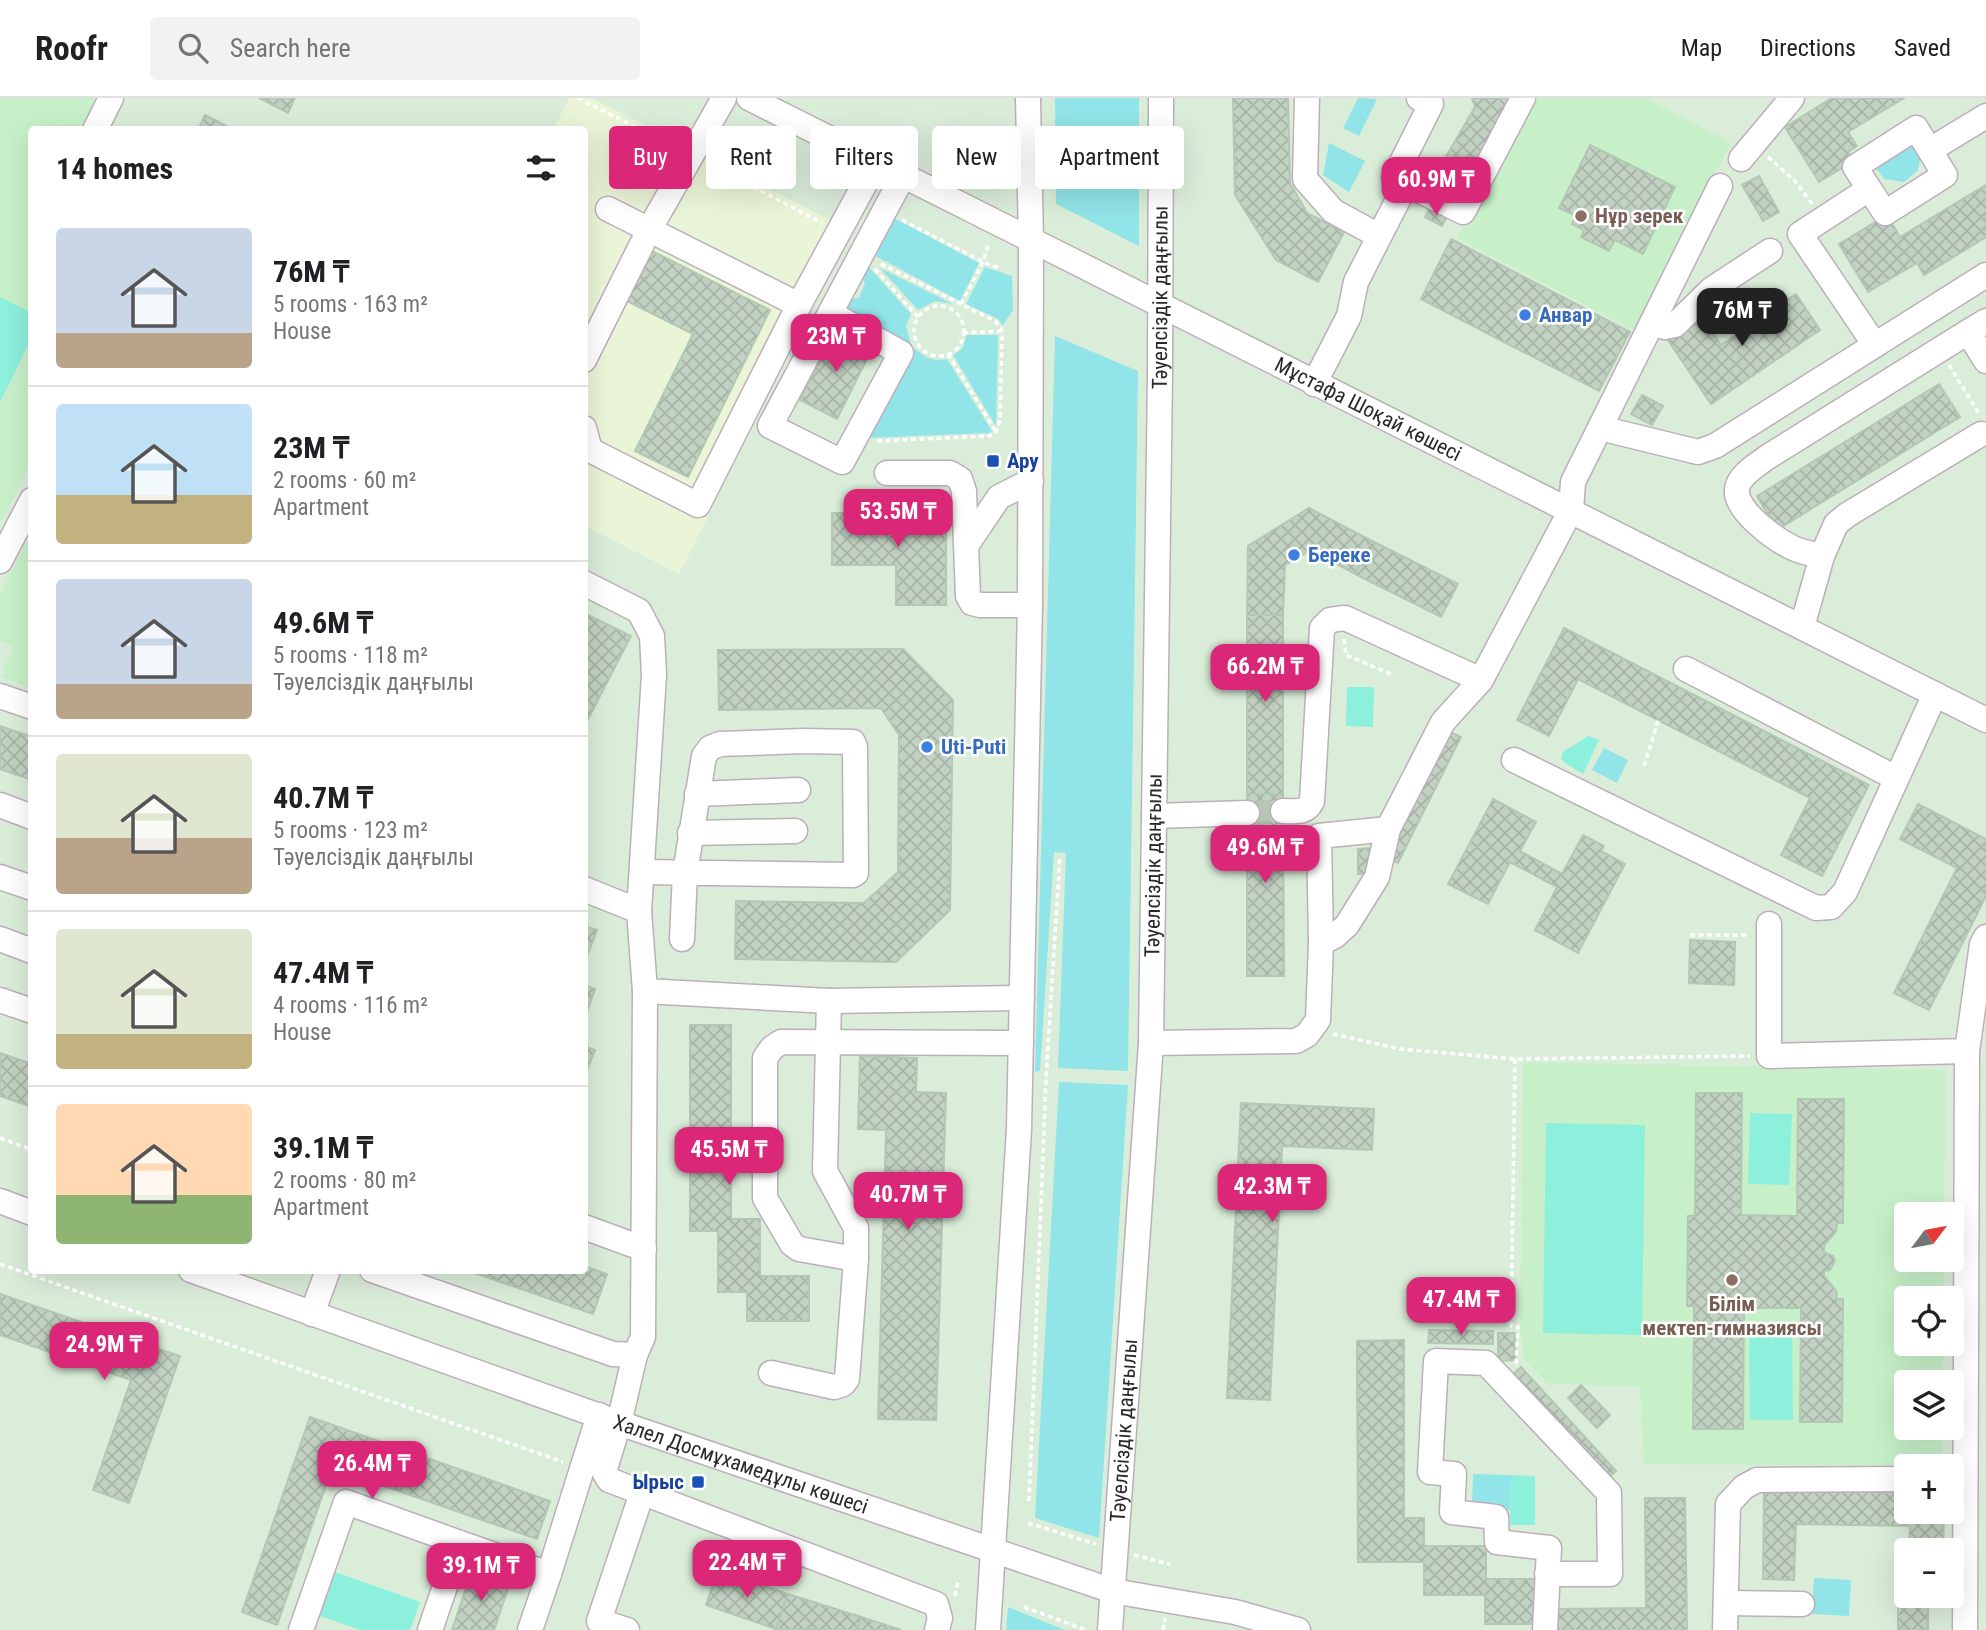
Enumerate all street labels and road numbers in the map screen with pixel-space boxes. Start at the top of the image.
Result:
street label: Тәуелсіздік даңғылы [1148,206,1173,389]
street label: Мұстафа Шоқай көшесі [1271,352,1465,466]
street label: Тәуелсіздік даңғылы [1140,774,1167,957]
street label: Тәуелсіздік даңғылы [1106,1338,1142,1523]
street label: Халел Досмұхамедұлы көшесі [610,1410,871,1519]

